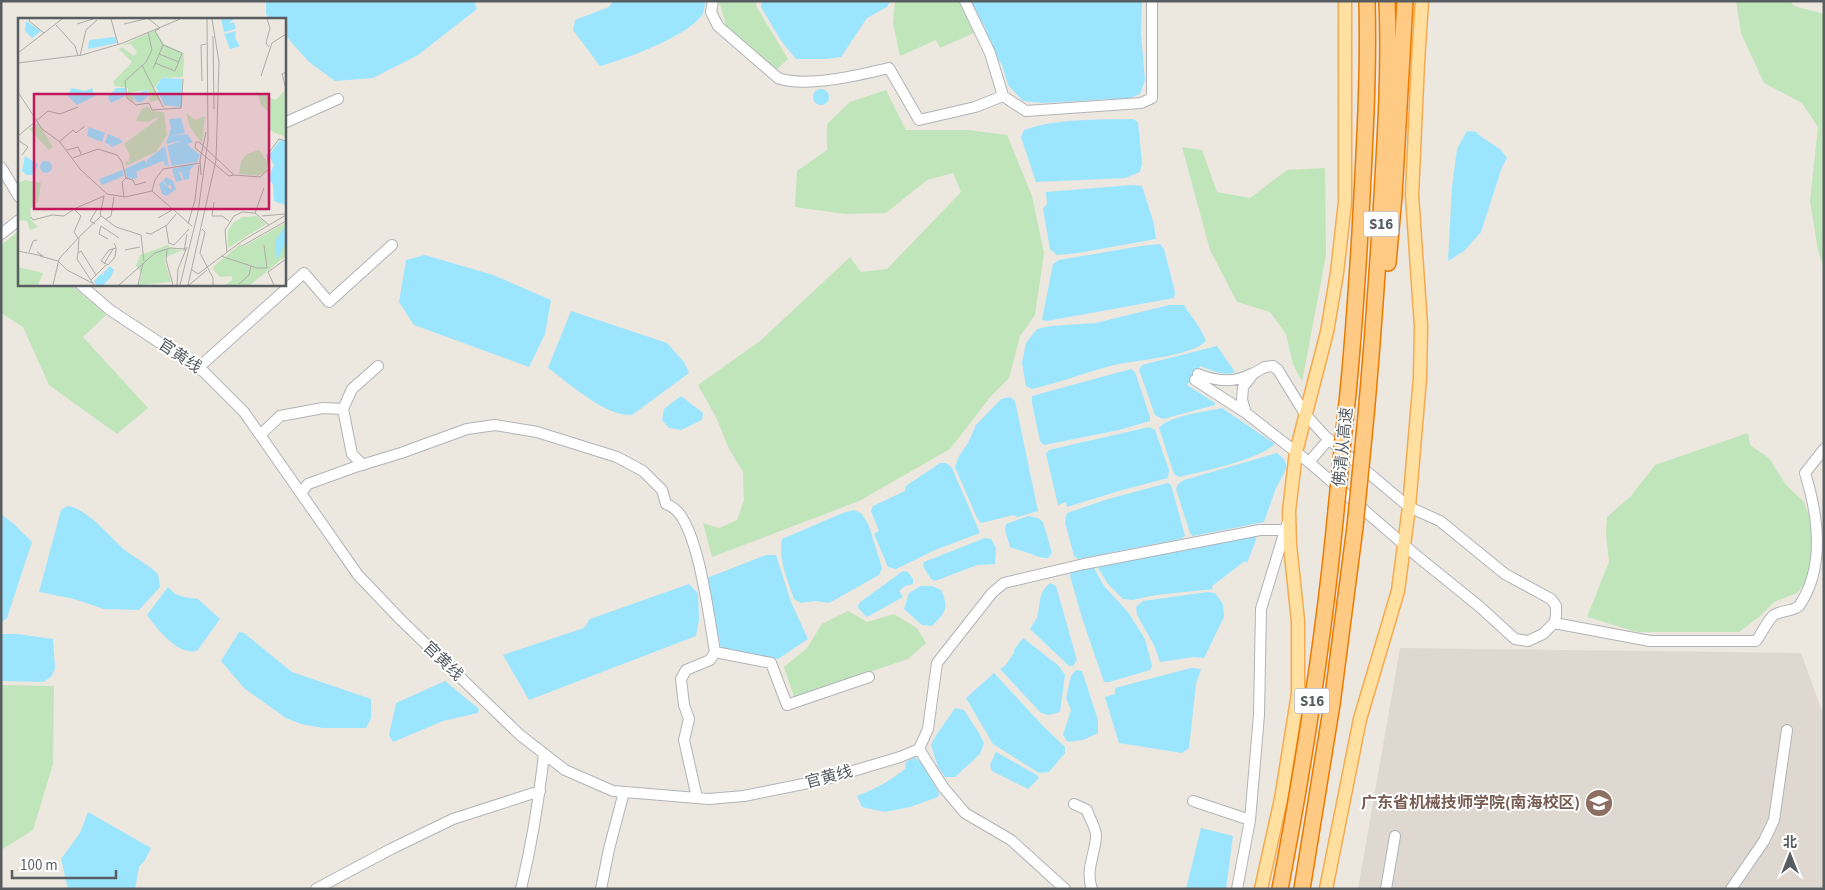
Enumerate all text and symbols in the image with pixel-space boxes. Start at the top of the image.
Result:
inset map [18,18,285,285]
road number: S16 [1364,212,1398,236]
street label: 官黄线 [154,333,206,379]
street label: 佛清从高速 [1328,406,1358,488]
street label: 官黄线 [418,636,468,686]
road number: S16 [1294,688,1330,714]
street label: 官黄线 [803,760,855,794]
school or university icon: 广东省机械技师学院(南海校区) [1584,788,1614,818]
place label: 广东省机械技师学院(南海校区) [1361,792,1580,814]
north arrow [1765,830,1815,880]
text: 北 [1783,833,1797,853]
scale bar [12,848,116,880]
text: 100 m [20,855,58,876]

